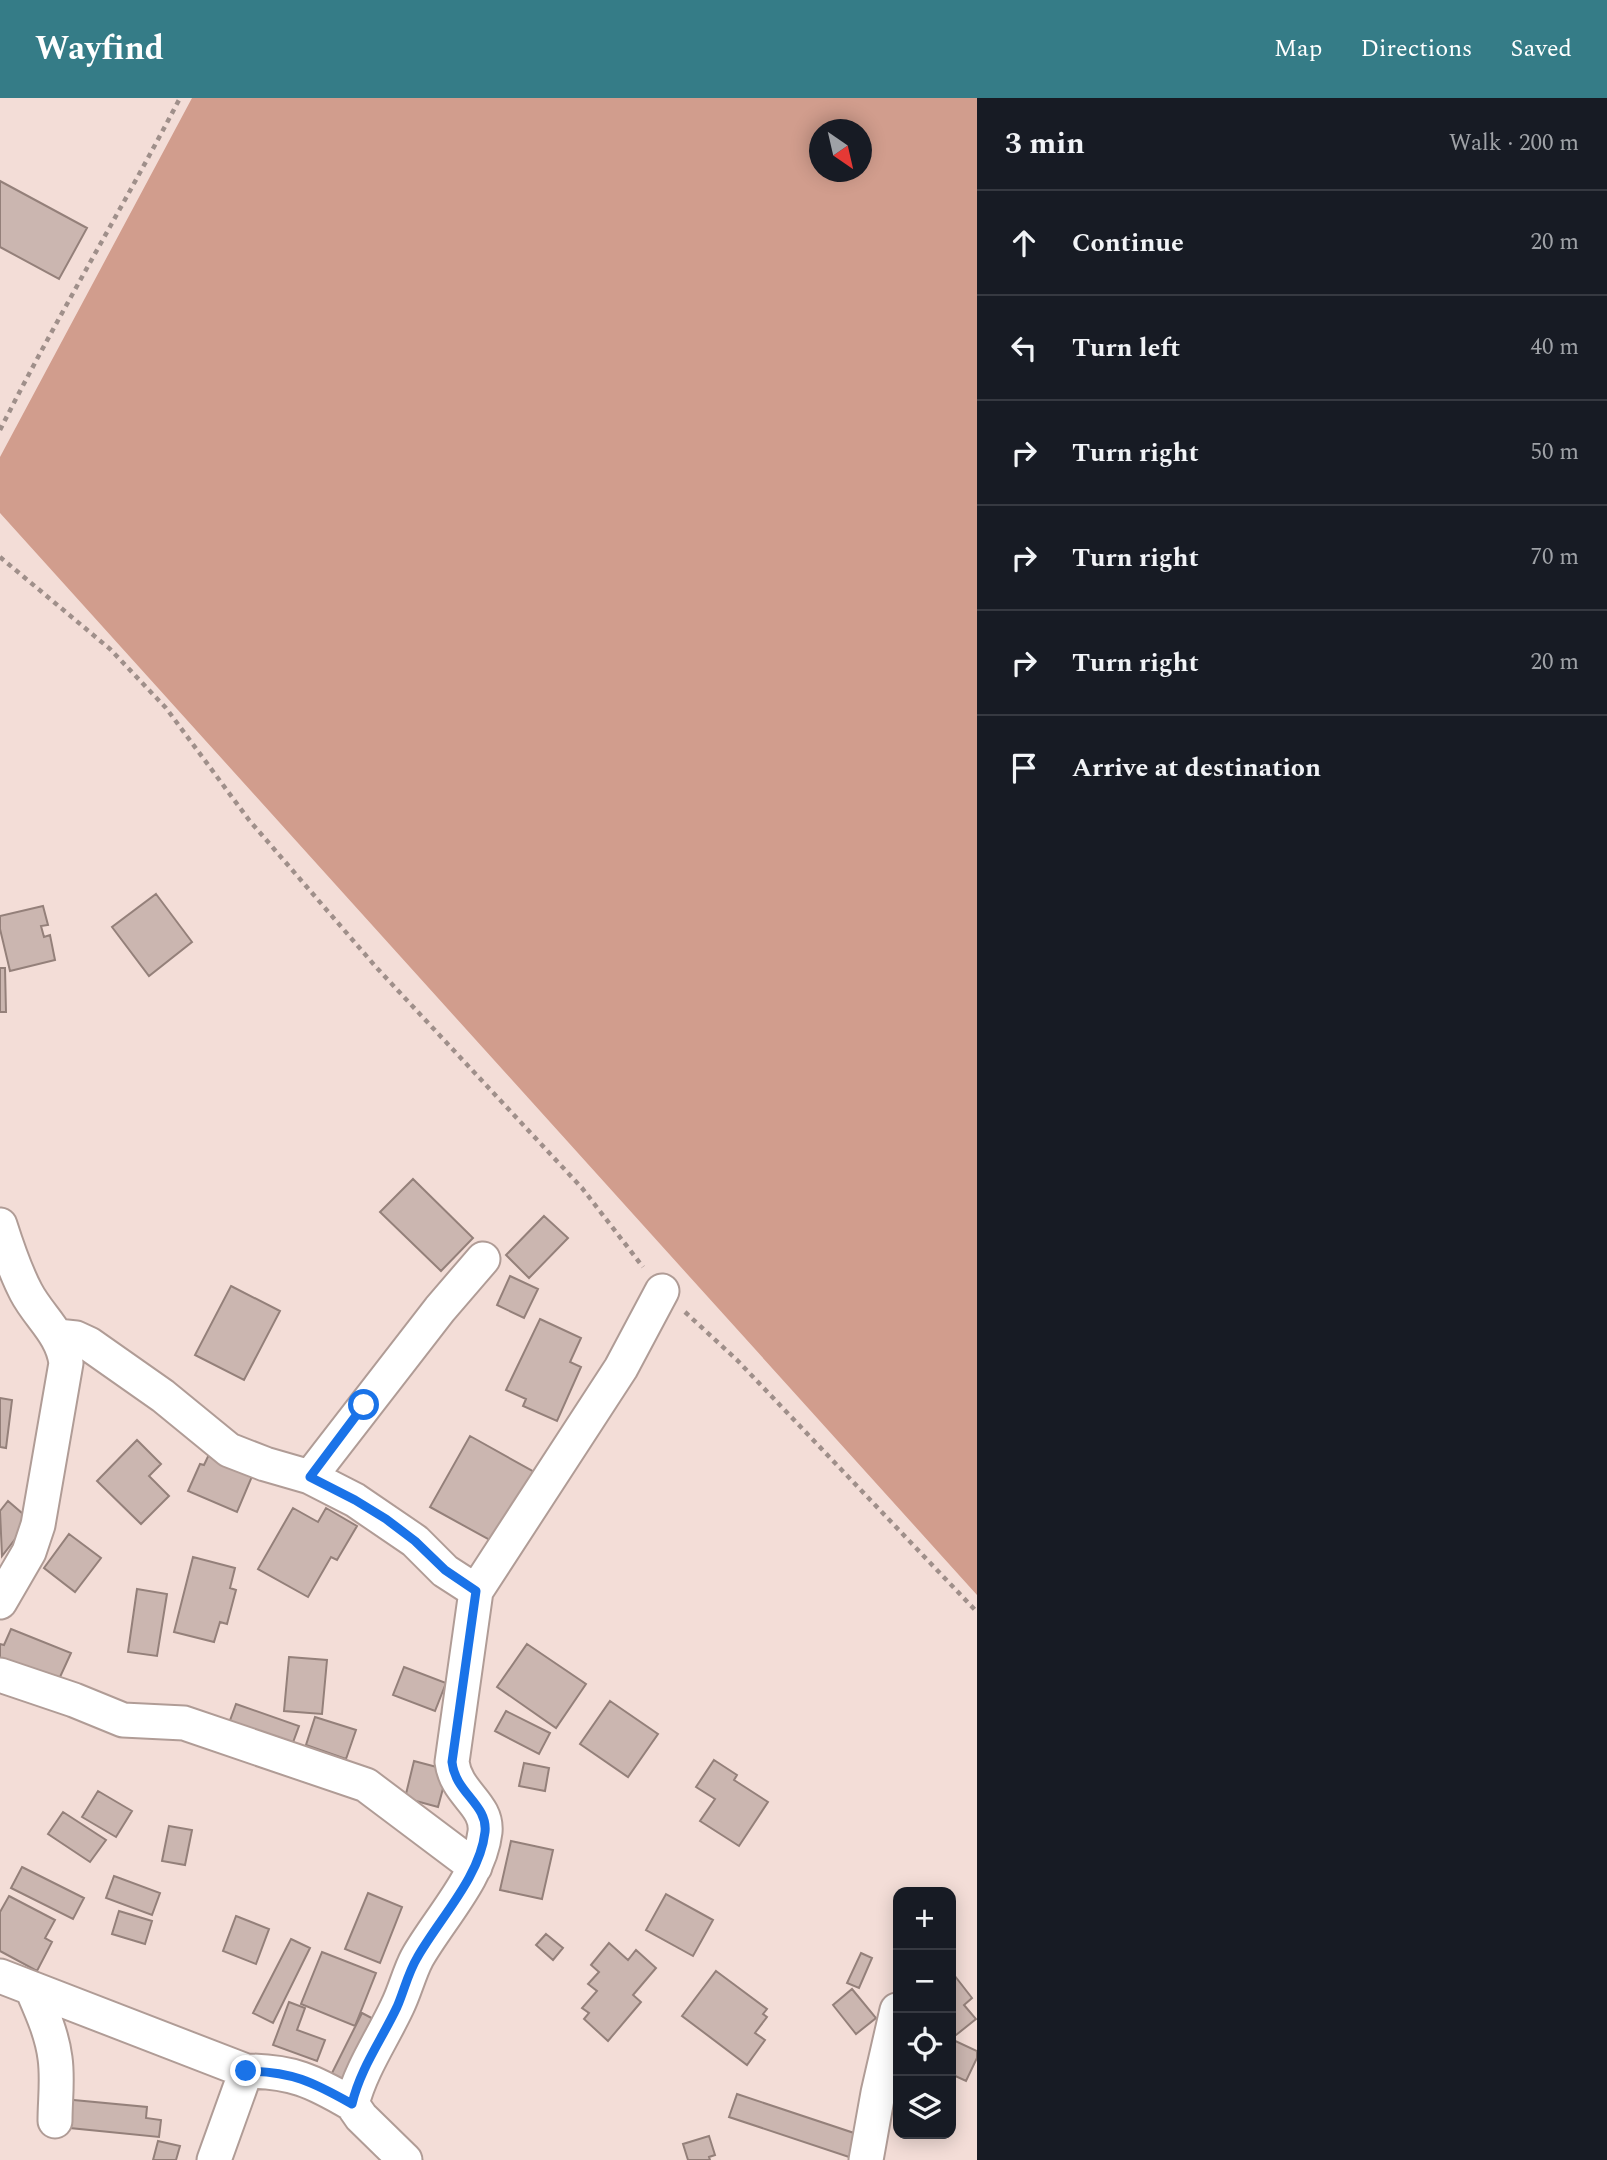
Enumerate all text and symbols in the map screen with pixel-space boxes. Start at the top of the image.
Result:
text: Wayfind [35,24,164,74]
text: Map [1274,31,1322,67]
text: Directions [1360,31,1472,67]
text: Saved [1510,31,1572,67]
north arrow [809,119,872,182]
text: 3 min [1005,121,1085,167]
text: Walk · 200 m [1449,126,1579,161]
text: Continue [1072,223,1184,263]
icon: ahead [1005,224,1043,262]
text: 20 m [1530,225,1579,260]
text: Turn left [1072,328,1180,368]
icon: left [1005,329,1043,367]
text: 40 m [1530,330,1579,365]
text: Turn right [1072,433,1199,473]
icon: right [1005,434,1043,472]
text: 50 m [1530,435,1579,470]
text: Turn right [1072,538,1199,578]
icon: right [1005,539,1043,577]
text: 70 m [1530,540,1579,575]
text: Turn right [1072,643,1199,683]
icon: right [1005,644,1043,682]
text: 20 m [1530,645,1579,680]
text: Arrive at destination [1072,748,1321,788]
icon: arrive [1005,749,1043,787]
route start [348,1389,379,1420]
map controls [893,1887,956,2139]
button: + [893,1887,956,1950]
button: − [893,1950,956,2013]
button: locate [893,2013,956,2076]
route end [230,2055,261,2086]
button: layers [893,2076,956,2139]

